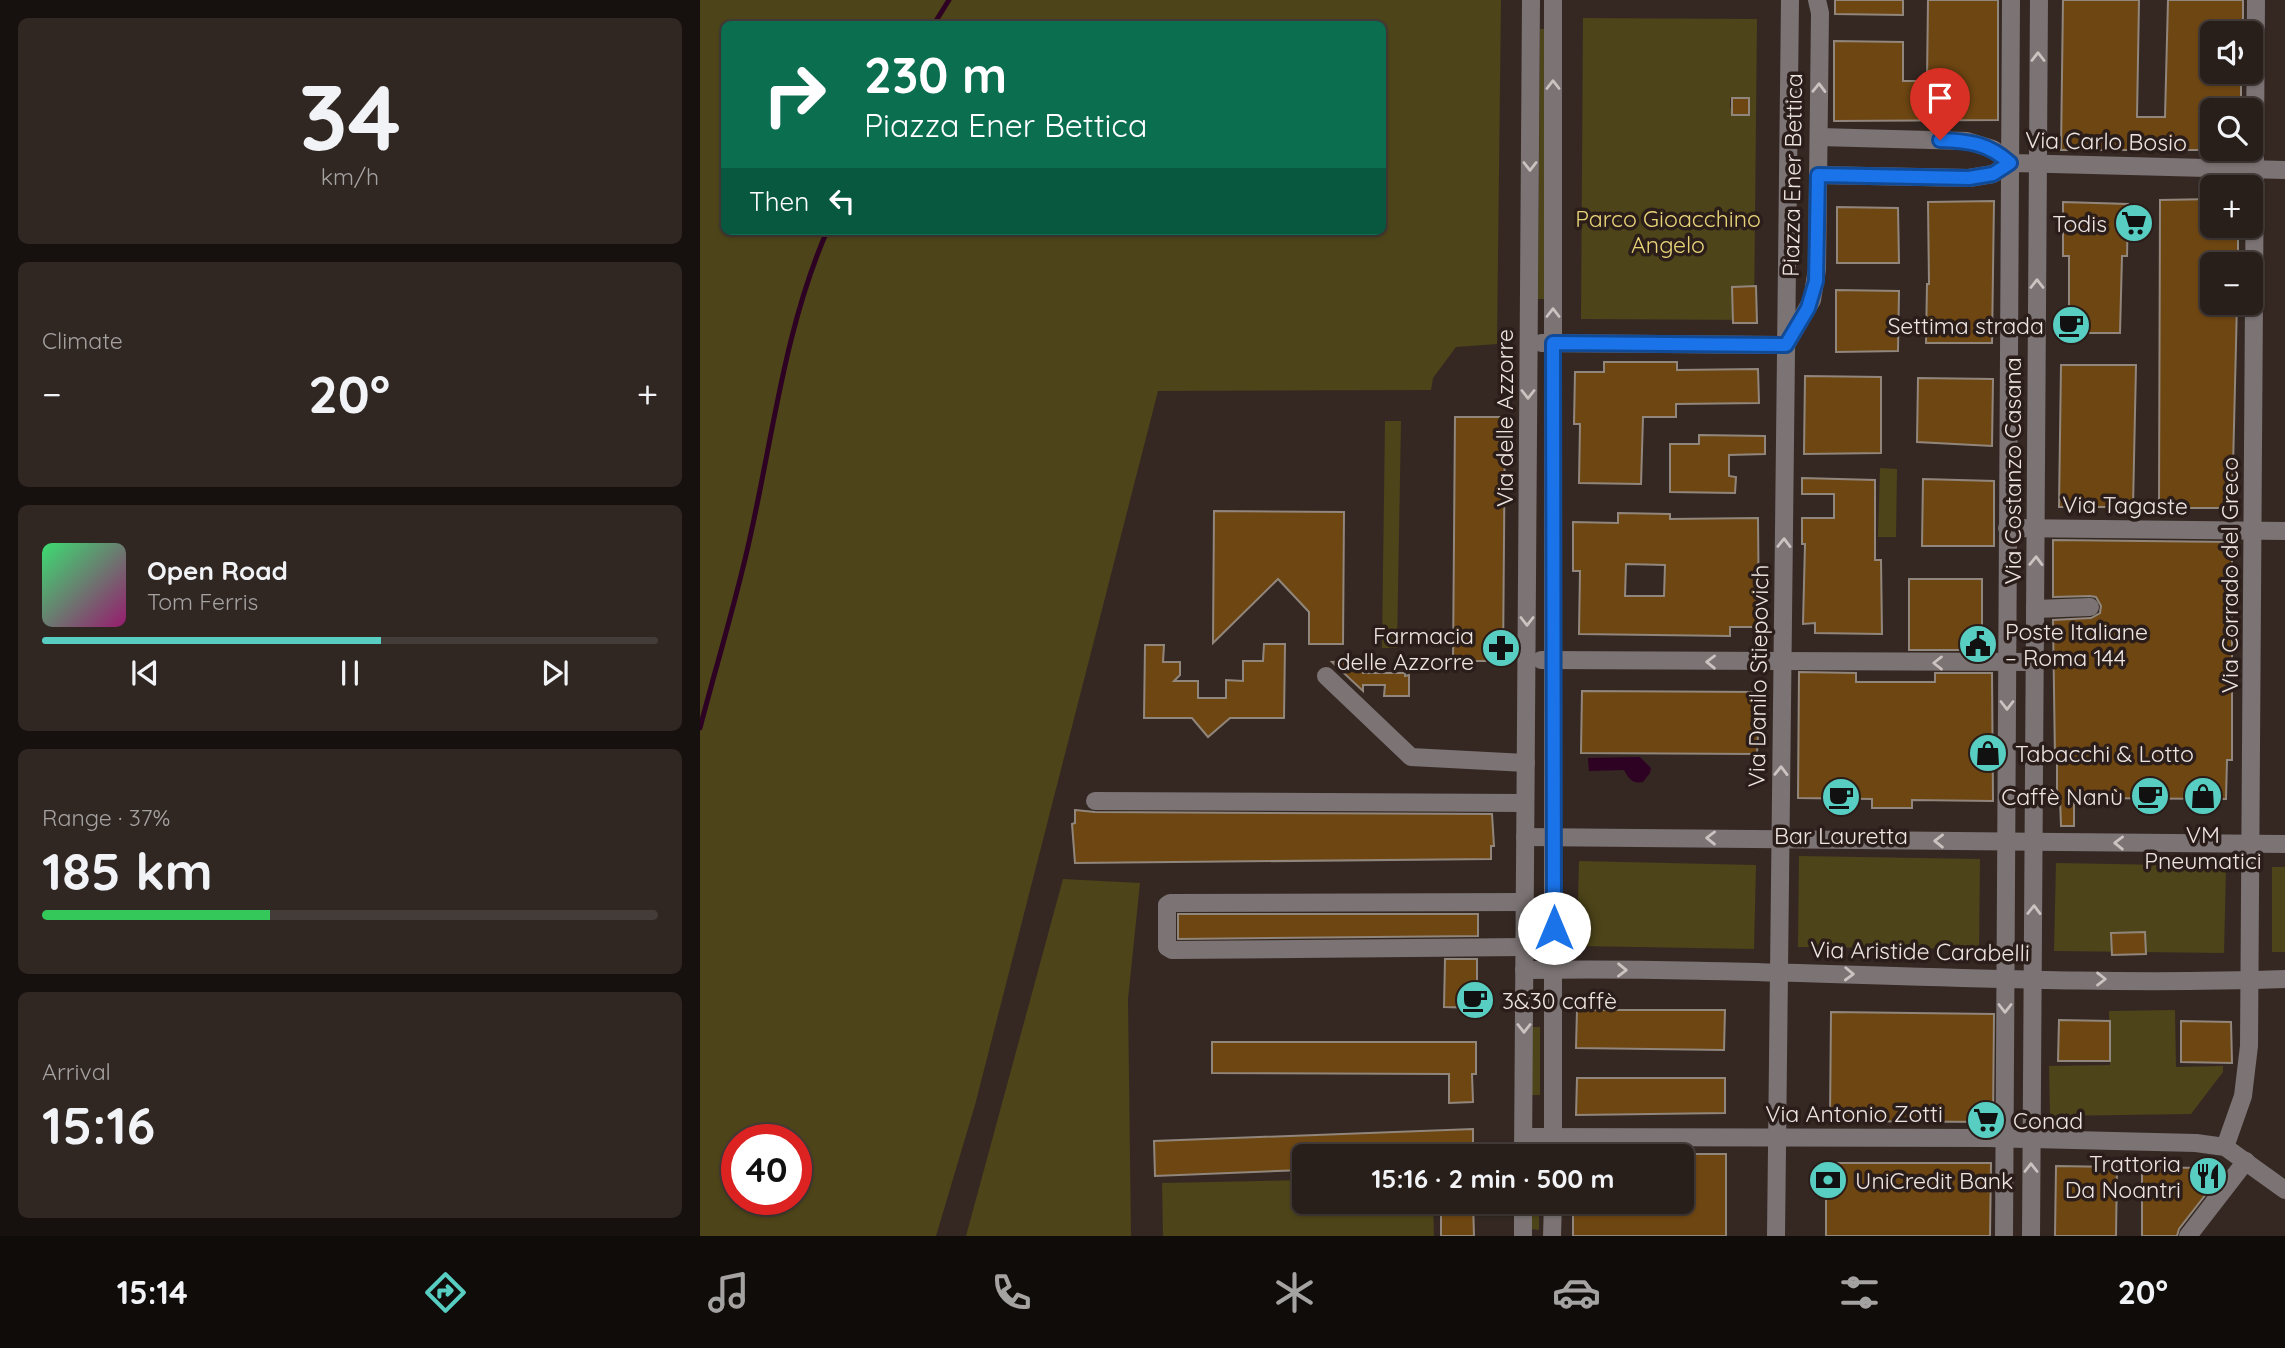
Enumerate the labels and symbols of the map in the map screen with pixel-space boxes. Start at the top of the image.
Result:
one-way arrow [2030,51,2046,61]
pin [1910,68,1970,140]
street label: Piazza Ener Bettica [1776,73,1808,277]
one-way arrow [1545,80,1561,90]
one-way arrow [1811,83,1827,93]
street label: Via Carlo Bosio [2025,125,2187,157]
one-way arrow [1522,161,1538,172]
supermarket icon: Todis [2113,202,2155,244]
park label: Parco Gioacchino Angelo [1575,204,1761,259]
place label: Todis [2052,209,2107,238]
one-way arrow [2029,278,2045,289]
cafe icon: Settima strada [2050,304,2092,346]
one-way arrow [1545,307,1561,318]
place label: Settima strada [1887,311,2044,340]
street label: Via delle Azzorre [1490,329,1519,507]
street label: Via Costanzo Casana [1998,357,2027,585]
one-way arrow [1520,389,1536,399]
street label: Via Corrado del Greco [2215,457,2244,693]
street label: Via Tagaste [2062,489,2188,521]
one-way arrow [1776,538,1792,548]
one-way arrow [2028,555,2044,565]
street label: Via Danilo Stiepovich [1742,564,1774,788]
one-way arrow [1519,616,1535,627]
place label: Poste Italiane – Roma 144 [2005,617,2148,672]
place label: Farmacia delle Azzorre [1337,621,1474,676]
public building icon: Poste Italiane – Roma 144 [1957,623,1999,665]
pharmacy icon: Farmacia delle Azzorre [1480,627,1522,669]
one-way arrow [1705,654,1716,669]
one-way arrow [1933,655,1943,671]
one-way arrow [1999,700,2015,711]
shop icon: Tabacchi & Lotto [1967,732,2009,774]
place label: Tabacchi & Lotto [2015,739,2194,768]
one-way arrow [1773,765,1788,776]
cafe icon: Caffè Nanù [2129,775,2171,817]
shop icon: VM Pneumatici [2182,775,2224,817]
cafe icon: Bar Lauretta [1820,776,1862,818]
place label: Caffè Nanù [2001,782,2123,811]
place label: VM Pneumatici [2144,820,2262,875]
place label: Bar Lauretta [1774,821,1908,850]
one-way arrow [1705,830,1716,846]
one-way arrow [1933,833,1943,849]
one-way arrow [2113,835,2124,850]
position arrow [1517,891,1591,965]
one-way arrow [2026,905,2042,915]
street label: Via Aristide Carabelli [1810,935,2030,967]
one-way arrow [1617,962,1628,978]
one-way arrow [1845,966,1855,982]
one-way arrow [2096,971,2107,987]
cafe icon: 3&30 caffè [1454,979,1496,1021]
place label: 3&30 caffè [1502,986,1617,1015]
one-way arrow [1997,1004,2013,1014]
one-way arrow [1516,1023,1532,1033]
street label: Via Antonio Zotti [1765,1099,1943,1128]
supermarket icon: Conad [1965,1099,2007,1141]
place label: Conad [2013,1106,2083,1135]
speed limit sign: 40 [721,1124,812,1215]
place label: Trattoria Da Noantri [2065,1149,2181,1204]
restaurant icon: Trattoria Da Noantri [2187,1155,2229,1197]
bank icon: UniCredit Bank [1807,1159,1849,1201]
one-way arrow [2023,1162,2039,1173]
place label: UniCredit Bank [1855,1166,2013,1195]

